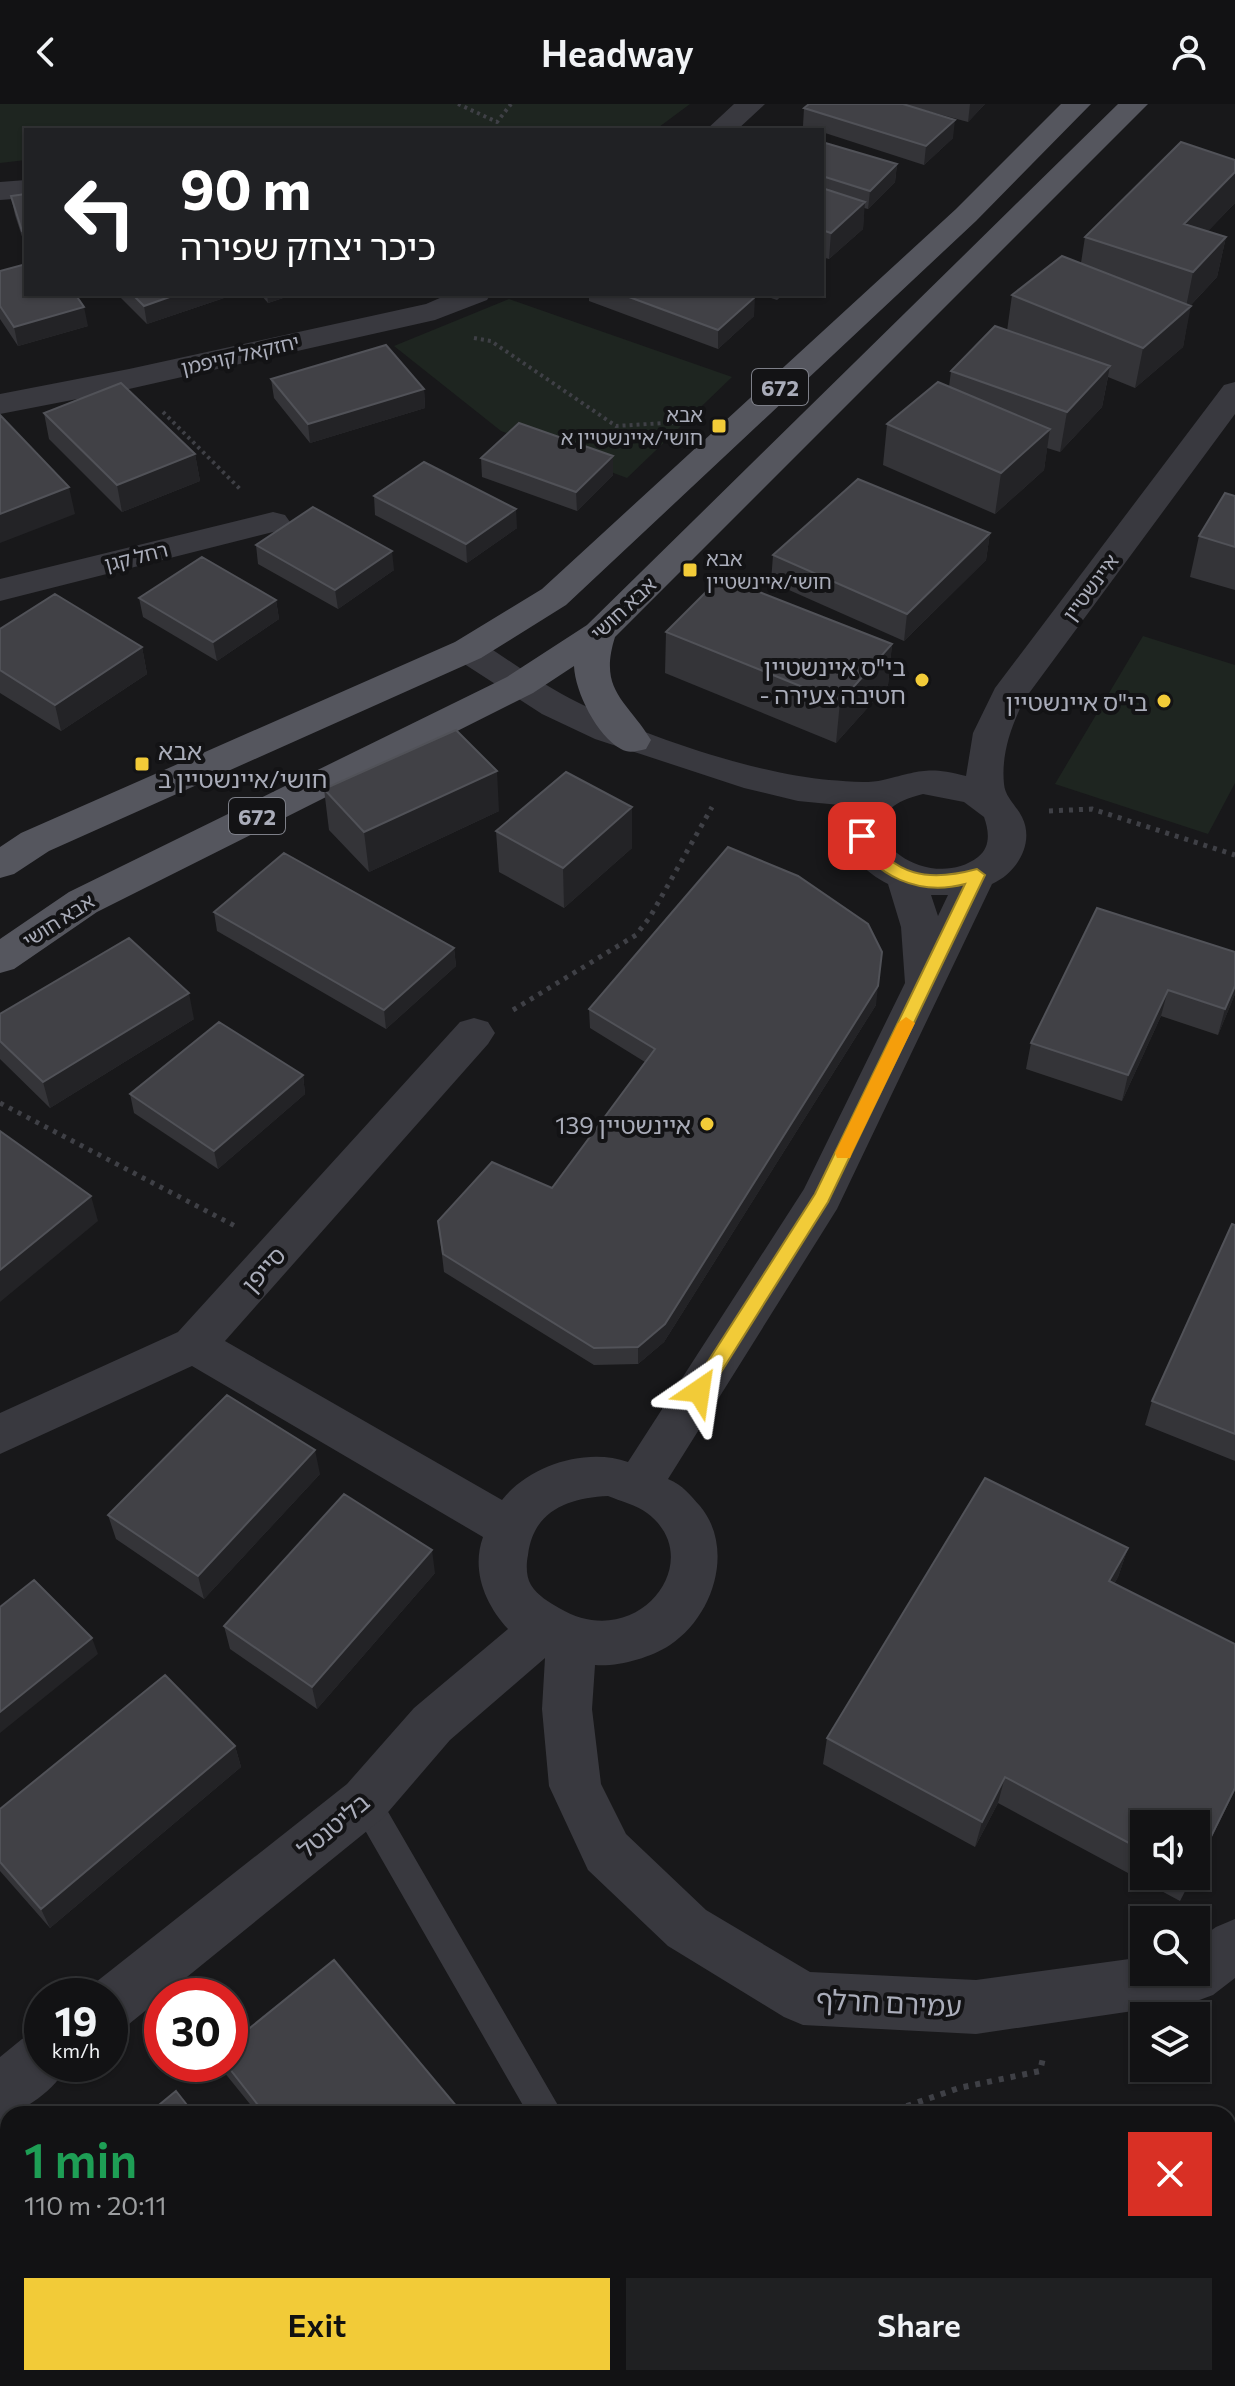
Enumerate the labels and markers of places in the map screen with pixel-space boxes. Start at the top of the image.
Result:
place label: אבא חושי/איינשטיין א [561,402,703,449]
marker: אבא חושי/איינשטיין א [710,417,728,435]
place label: אבא חושי/איינשטיין [706,546,832,593]
marker: אבא חושי/איינשטיין [681,561,699,579]
place label: בי"ס איינשטיין - חטיבה צעירה [759,652,906,709]
marker: בי"ס איינשטיין - חטיבה צעירה [913,671,931,689]
place label: בי"ס איינשטיין [1006,687,1148,716]
marker: בי"ס איינשטיין [1155,692,1173,710]
place label: אבא חושי/איינשטיין ב [158,736,327,793]
marker: אבא חושי/איינשטיין ב [133,755,151,773]
pin [828,802,896,870]
place label: איינשטיין 139 [555,1110,691,1139]
marker: איינשטיין 139 [698,1115,716,1133]

